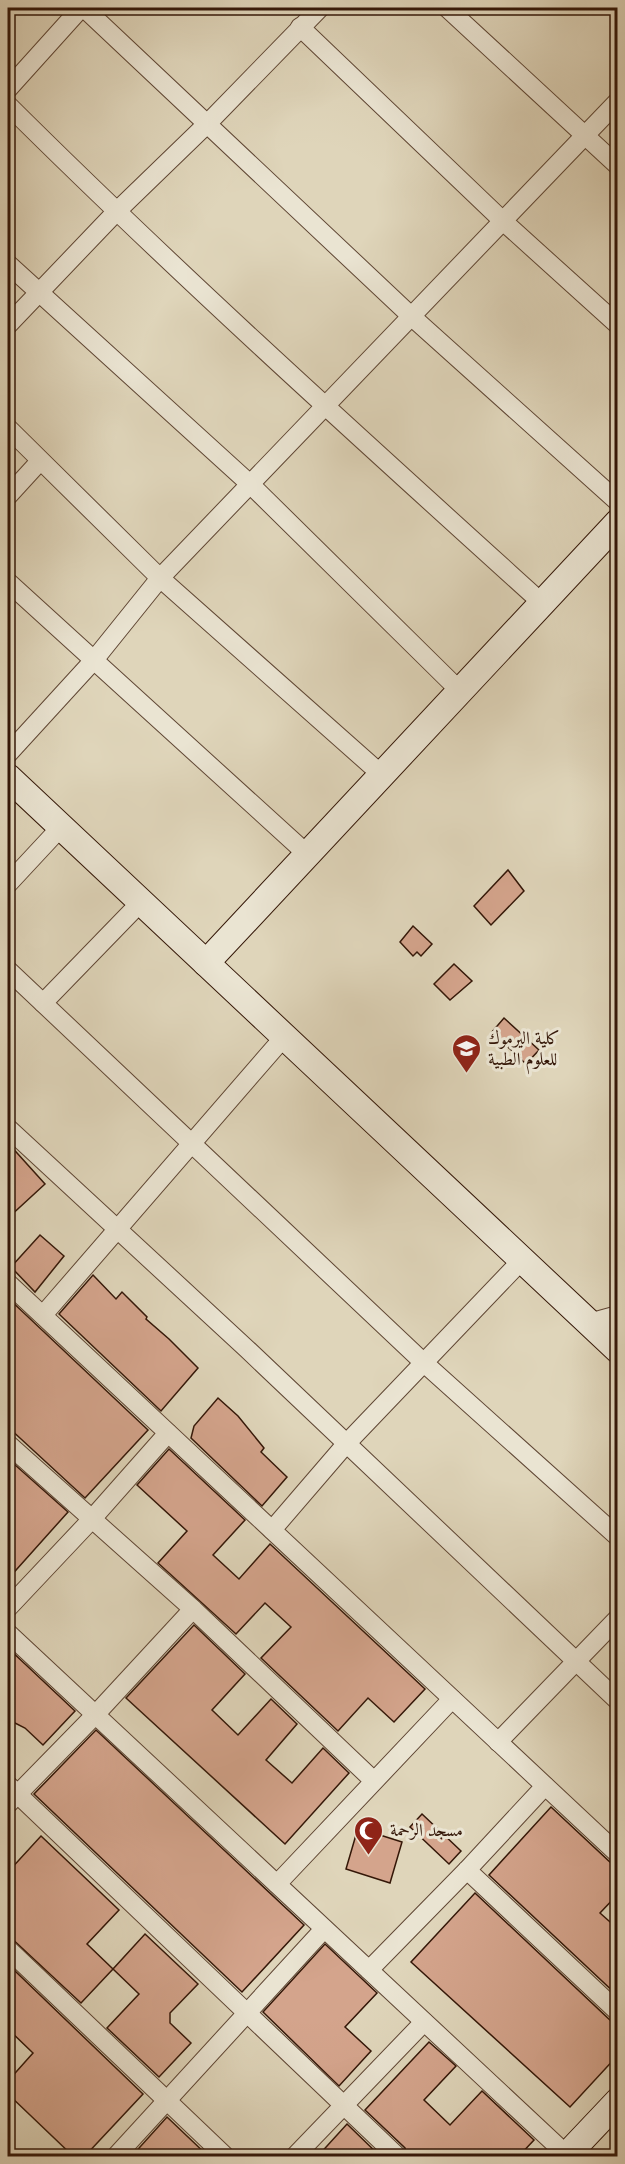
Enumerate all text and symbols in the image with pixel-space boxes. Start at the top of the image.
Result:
place label: كلية اليرموك للعلوم الطبية [488,1027,560,1075]
school or university icon: كلية اليرموك للعلوم الطبية [451,1032,483,1074]
mosque icon: مسجد الرحمة [353,1814,385,1856]
place label: مسجد الرحمة [390,1819,463,1841]

